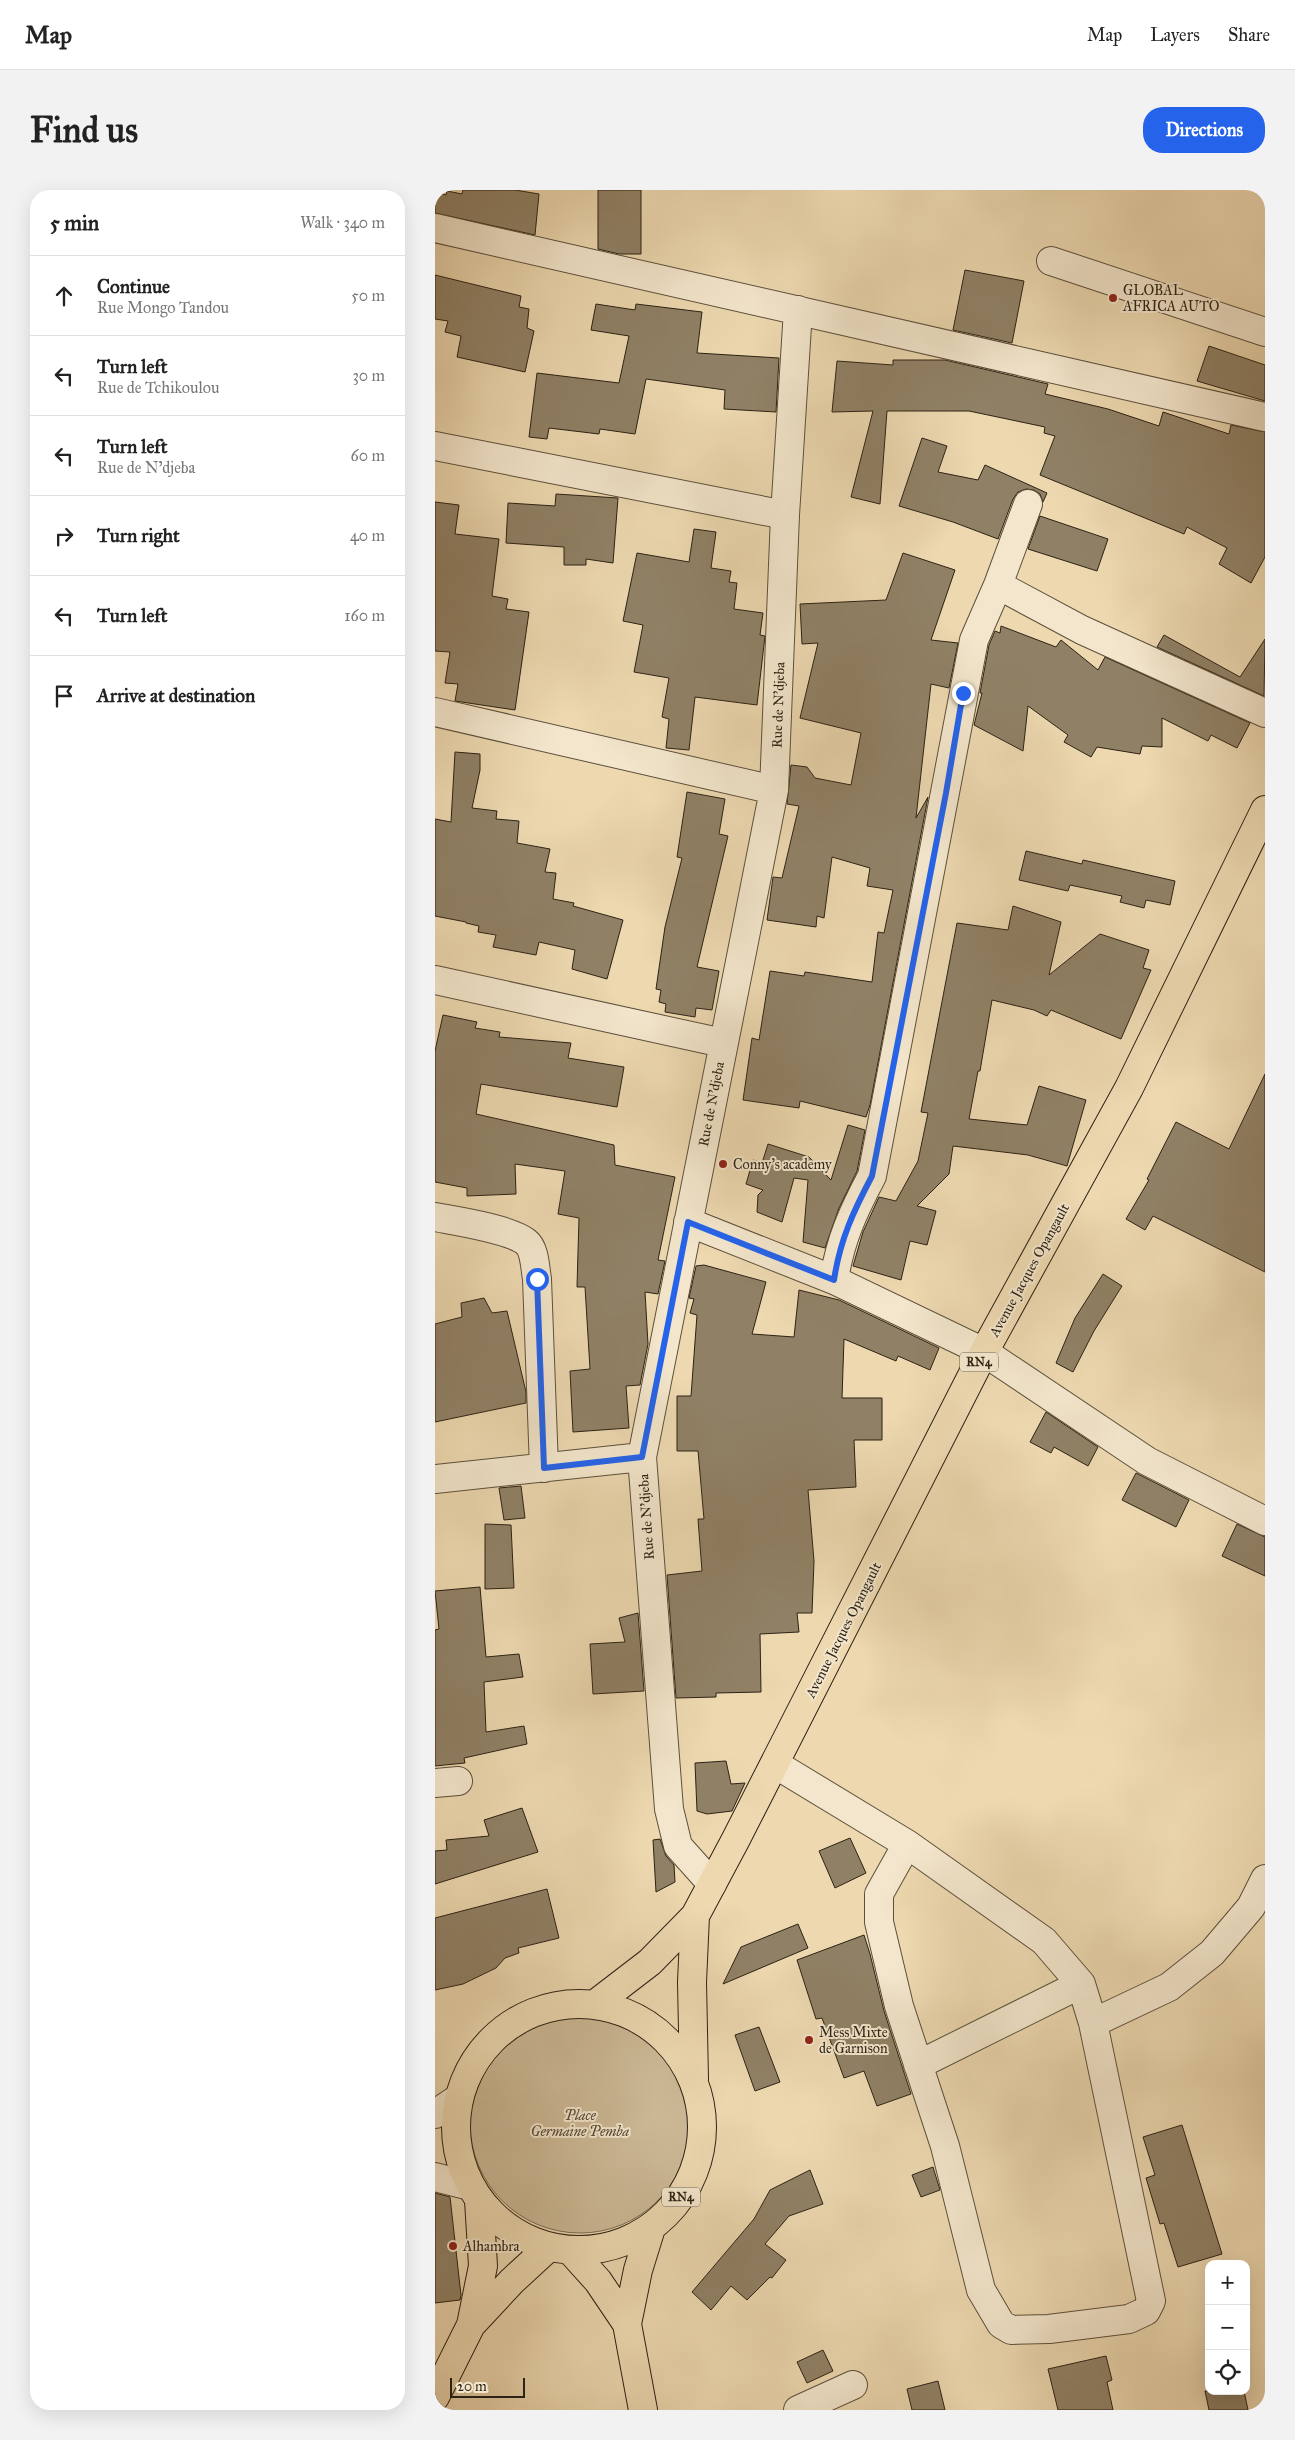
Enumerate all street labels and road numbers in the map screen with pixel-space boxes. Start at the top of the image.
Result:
street label: Rue de N'djeba [769,662,788,748]
street label: Rue de N'djeba [695,1060,728,1148]
street label: Avenue Jacques Opangault [985,1200,1074,1341]
road number: RN4 [960,1352,998,1372]
street label: Rue de N'djeba [635,1473,658,1560]
street label: Avenue Jacques Opangault [801,1559,886,1702]
road number: RN4 [662,2188,700,2206]

